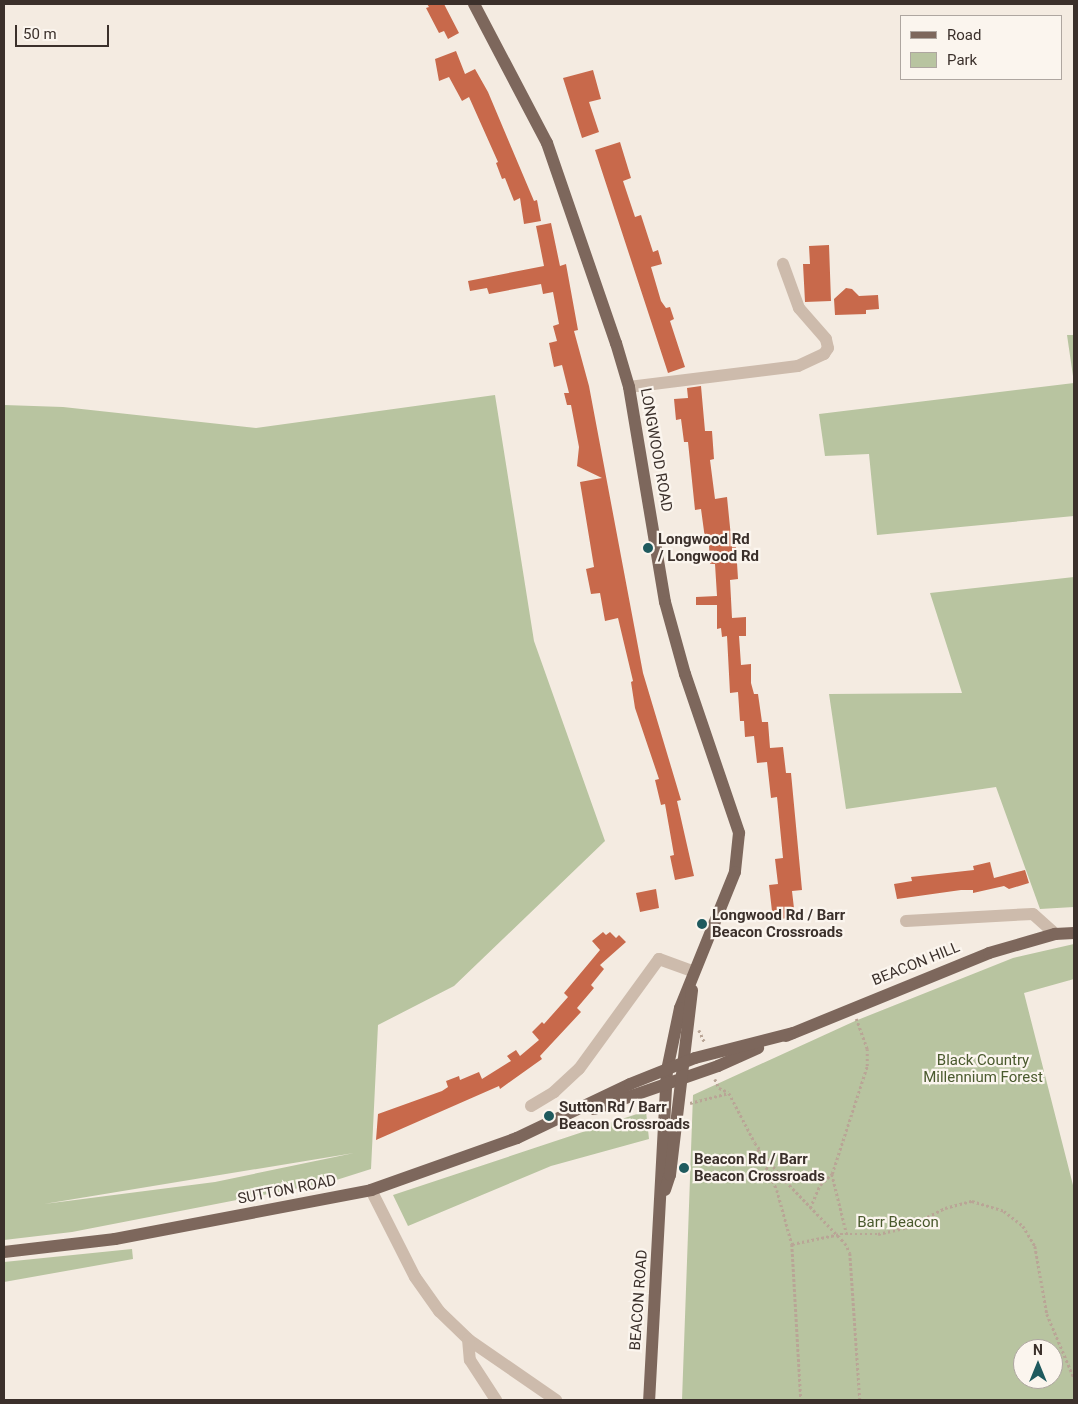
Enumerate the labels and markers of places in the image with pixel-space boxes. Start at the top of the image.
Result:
place label: Longwood Rd / Longwood Rd [658,530,759,565]
marker: Longwood Rd / Longwood Rd [642,542,654,554]
place label: Longwood Rd / Barr Beacon Crossroads [712,906,845,941]
marker: Longwood Rd / Barr Beacon Crossroads [696,918,708,930]
place label: Sutton Rd / Barr Beacon Crossroads [559,1098,690,1133]
marker: Sutton Rd / Barr Beacon Crossroads [543,1110,555,1122]
place label: Beacon Rd / Barr Beacon Crossroads [694,1150,825,1185]
marker: Beacon Rd / Barr Beacon Crossroads [678,1162,690,1174]

